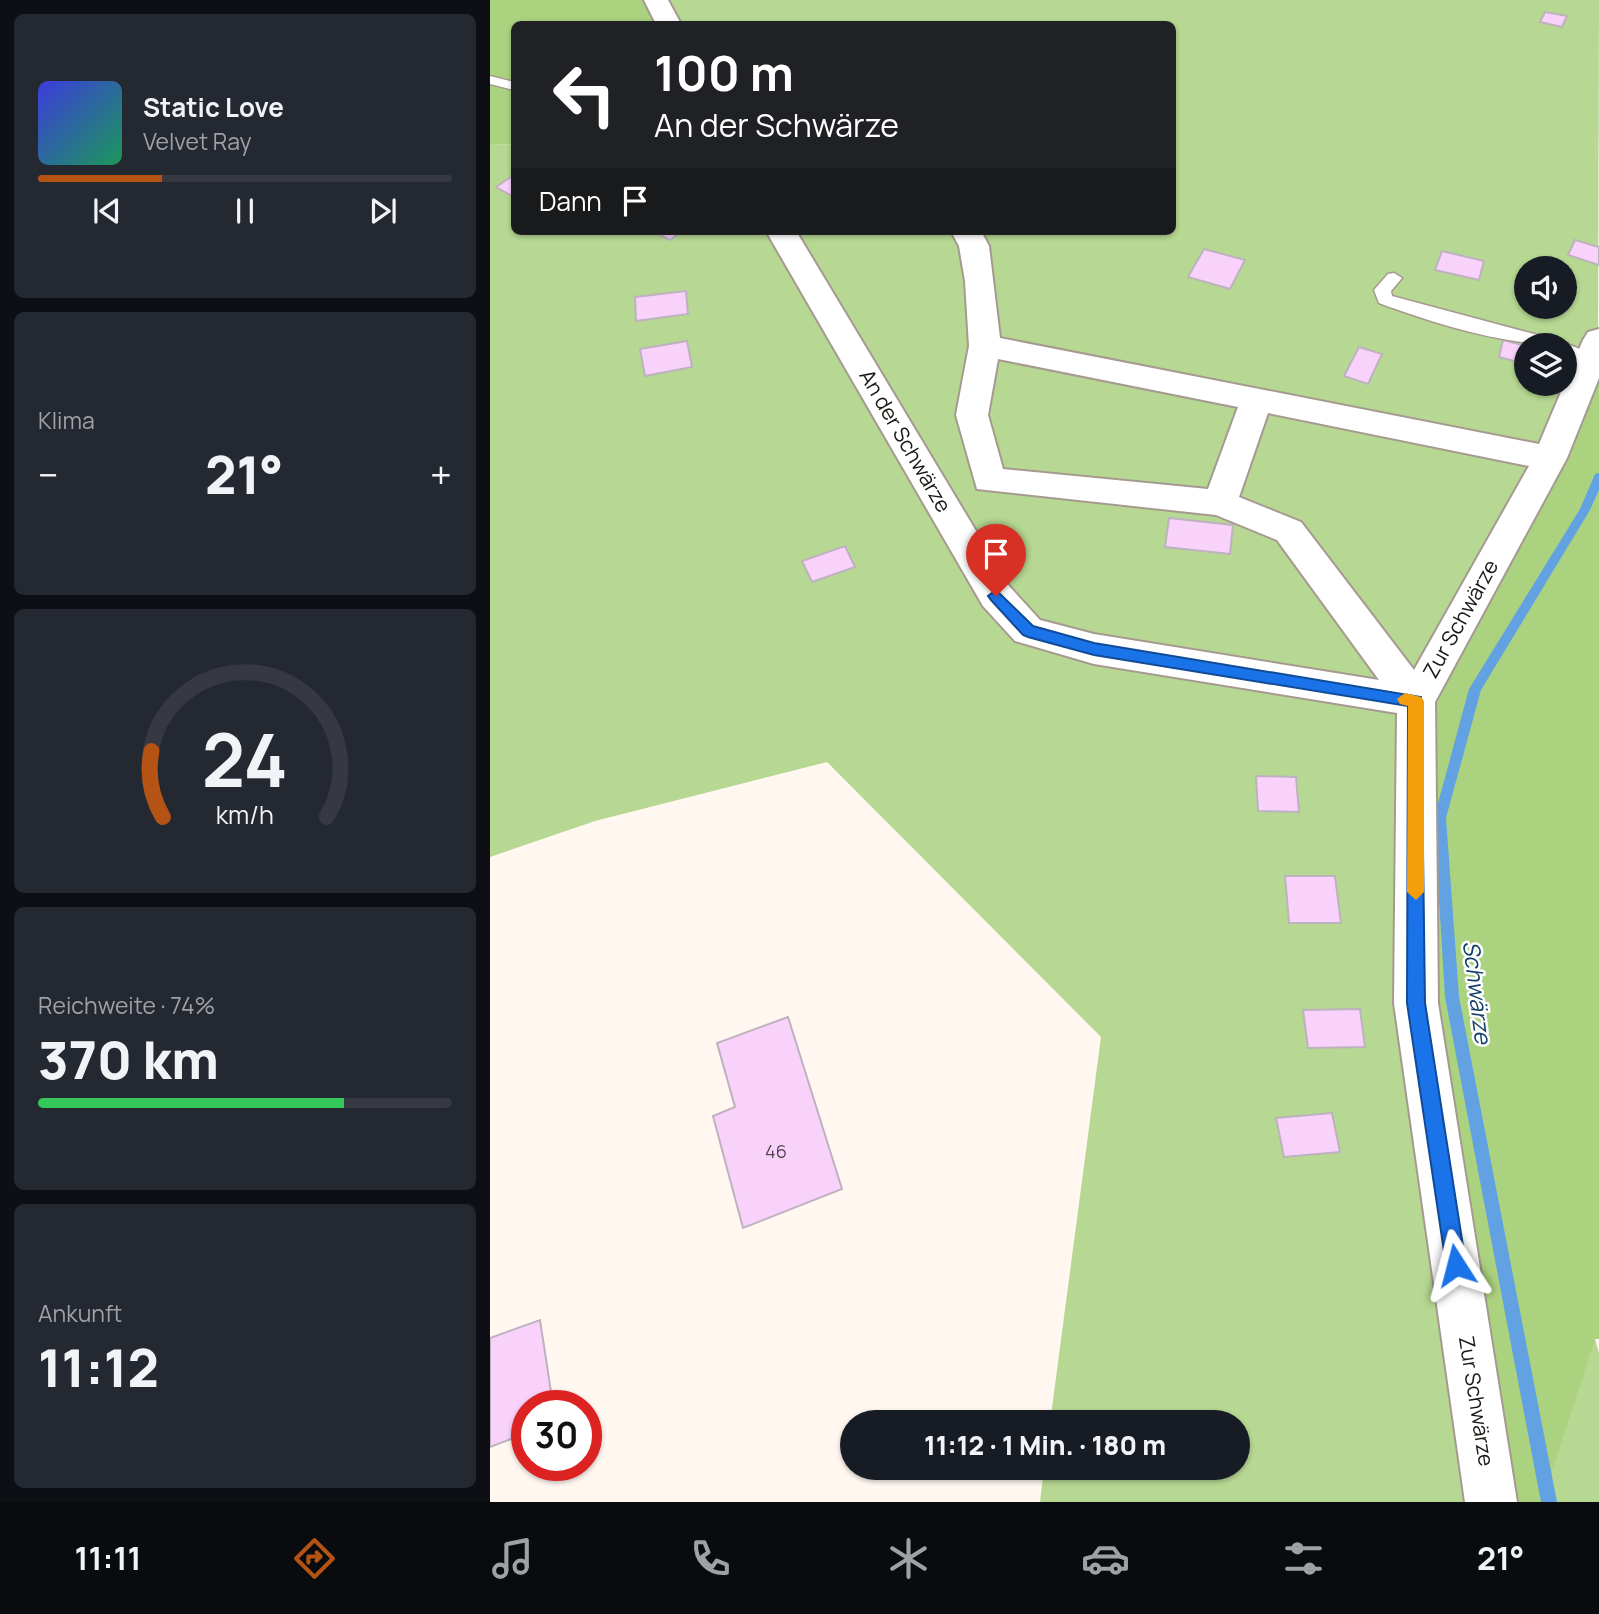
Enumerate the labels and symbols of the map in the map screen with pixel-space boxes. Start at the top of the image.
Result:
street label: An der Schwärze [854,364,958,517]
pin [966,524,1026,596]
street label: Zur Schwärze [1416,554,1504,683]
water label: Schwärze [1456,939,1500,1047]
house number: 46 [765,1139,787,1163]
position arrow [1419,1228,1493,1302]
street label: Zur Schwärze [1453,1334,1501,1468]
speed limit sign: 30 [511,1390,602,1481]

